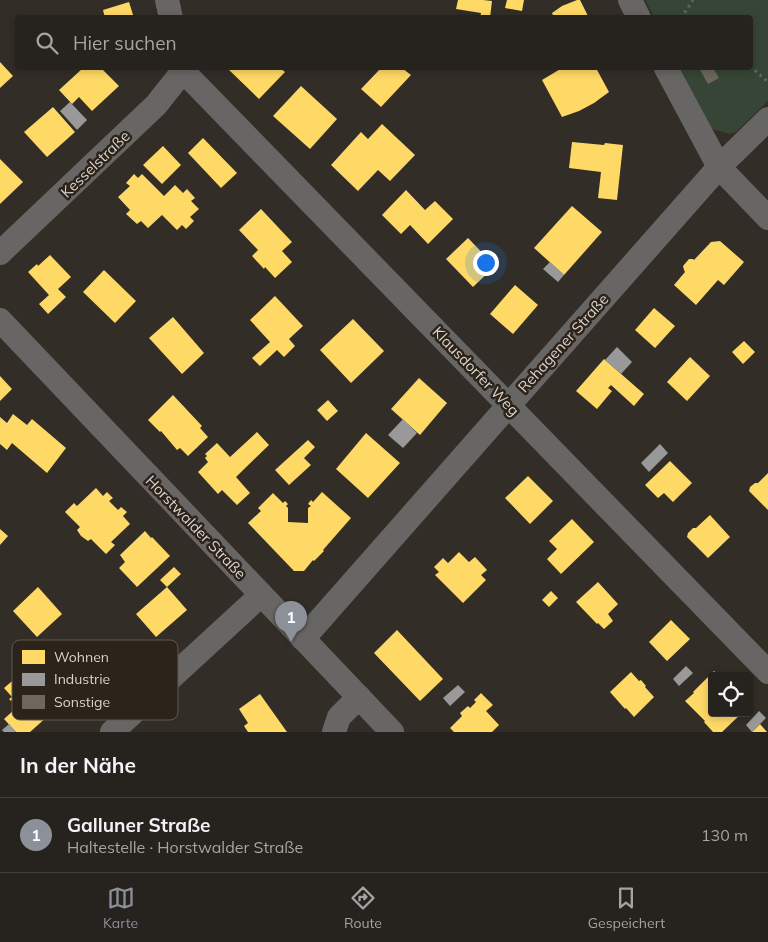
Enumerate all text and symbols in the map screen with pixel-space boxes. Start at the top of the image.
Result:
search box [15,15,753,70]
icon: search [33,29,61,57]
text: Hier suchen [73,31,177,55]
street label: Kesselstraße [56,126,134,202]
your location [473,250,499,276]
street label: Rehagener Straße [514,290,612,396]
street label: Klausdorfer Weg [429,322,523,420]
street label: Horstwalder Straße [142,471,250,583]
pin: 1 [275,601,307,642]
legend [12,640,178,720]
text: Wohnen [54,648,109,666]
text: Industrie [54,670,110,688]
map controls [708,672,753,717]
button: locate [708,672,753,717]
text: Sonstige [54,693,110,711]
text: In der Nähe [20,752,136,778]
text: Galluner Straße [67,813,210,837]
text: 1 [31,825,41,845]
text: 130 m [701,825,748,845]
text: Haltestelle · Horstwalder Straße [67,837,303,857]
tab: Karte [103,884,138,932]
tab: Route [344,884,382,932]
tab: Gespeichert [588,884,665,932]

